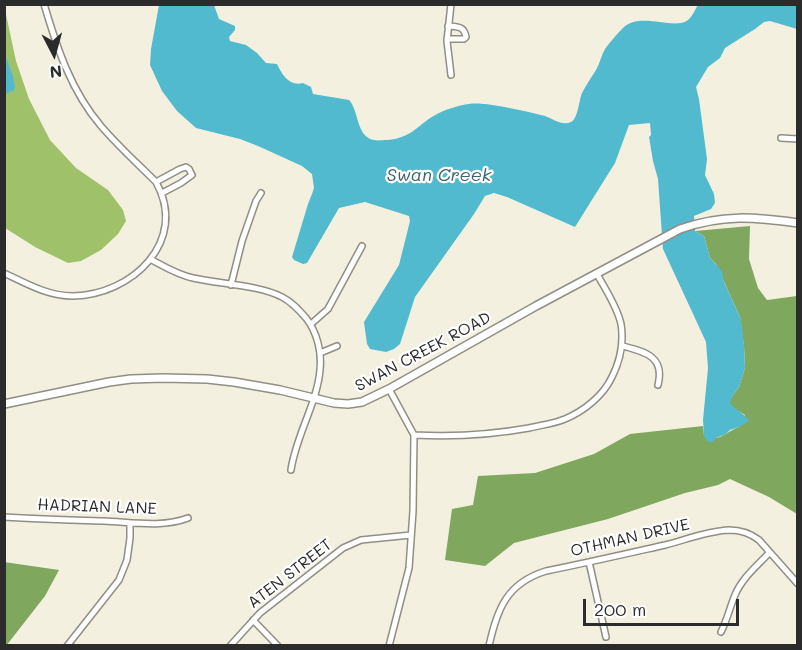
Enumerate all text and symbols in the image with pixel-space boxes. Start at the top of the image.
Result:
north arrow [24,24,84,84]
text: N [49,61,63,83]
water label: Swan Creek [387,164,491,186]
street label: SWAN CREEK ROAD [352,308,494,396]
street label: HADRIAN LANE [37,495,157,519]
street label: OTHMAN DRIVE [569,515,691,561]
street label: ATEN STREET [244,535,336,613]
scale bar [586,587,742,625]
text: 200 m [594,597,646,621]

